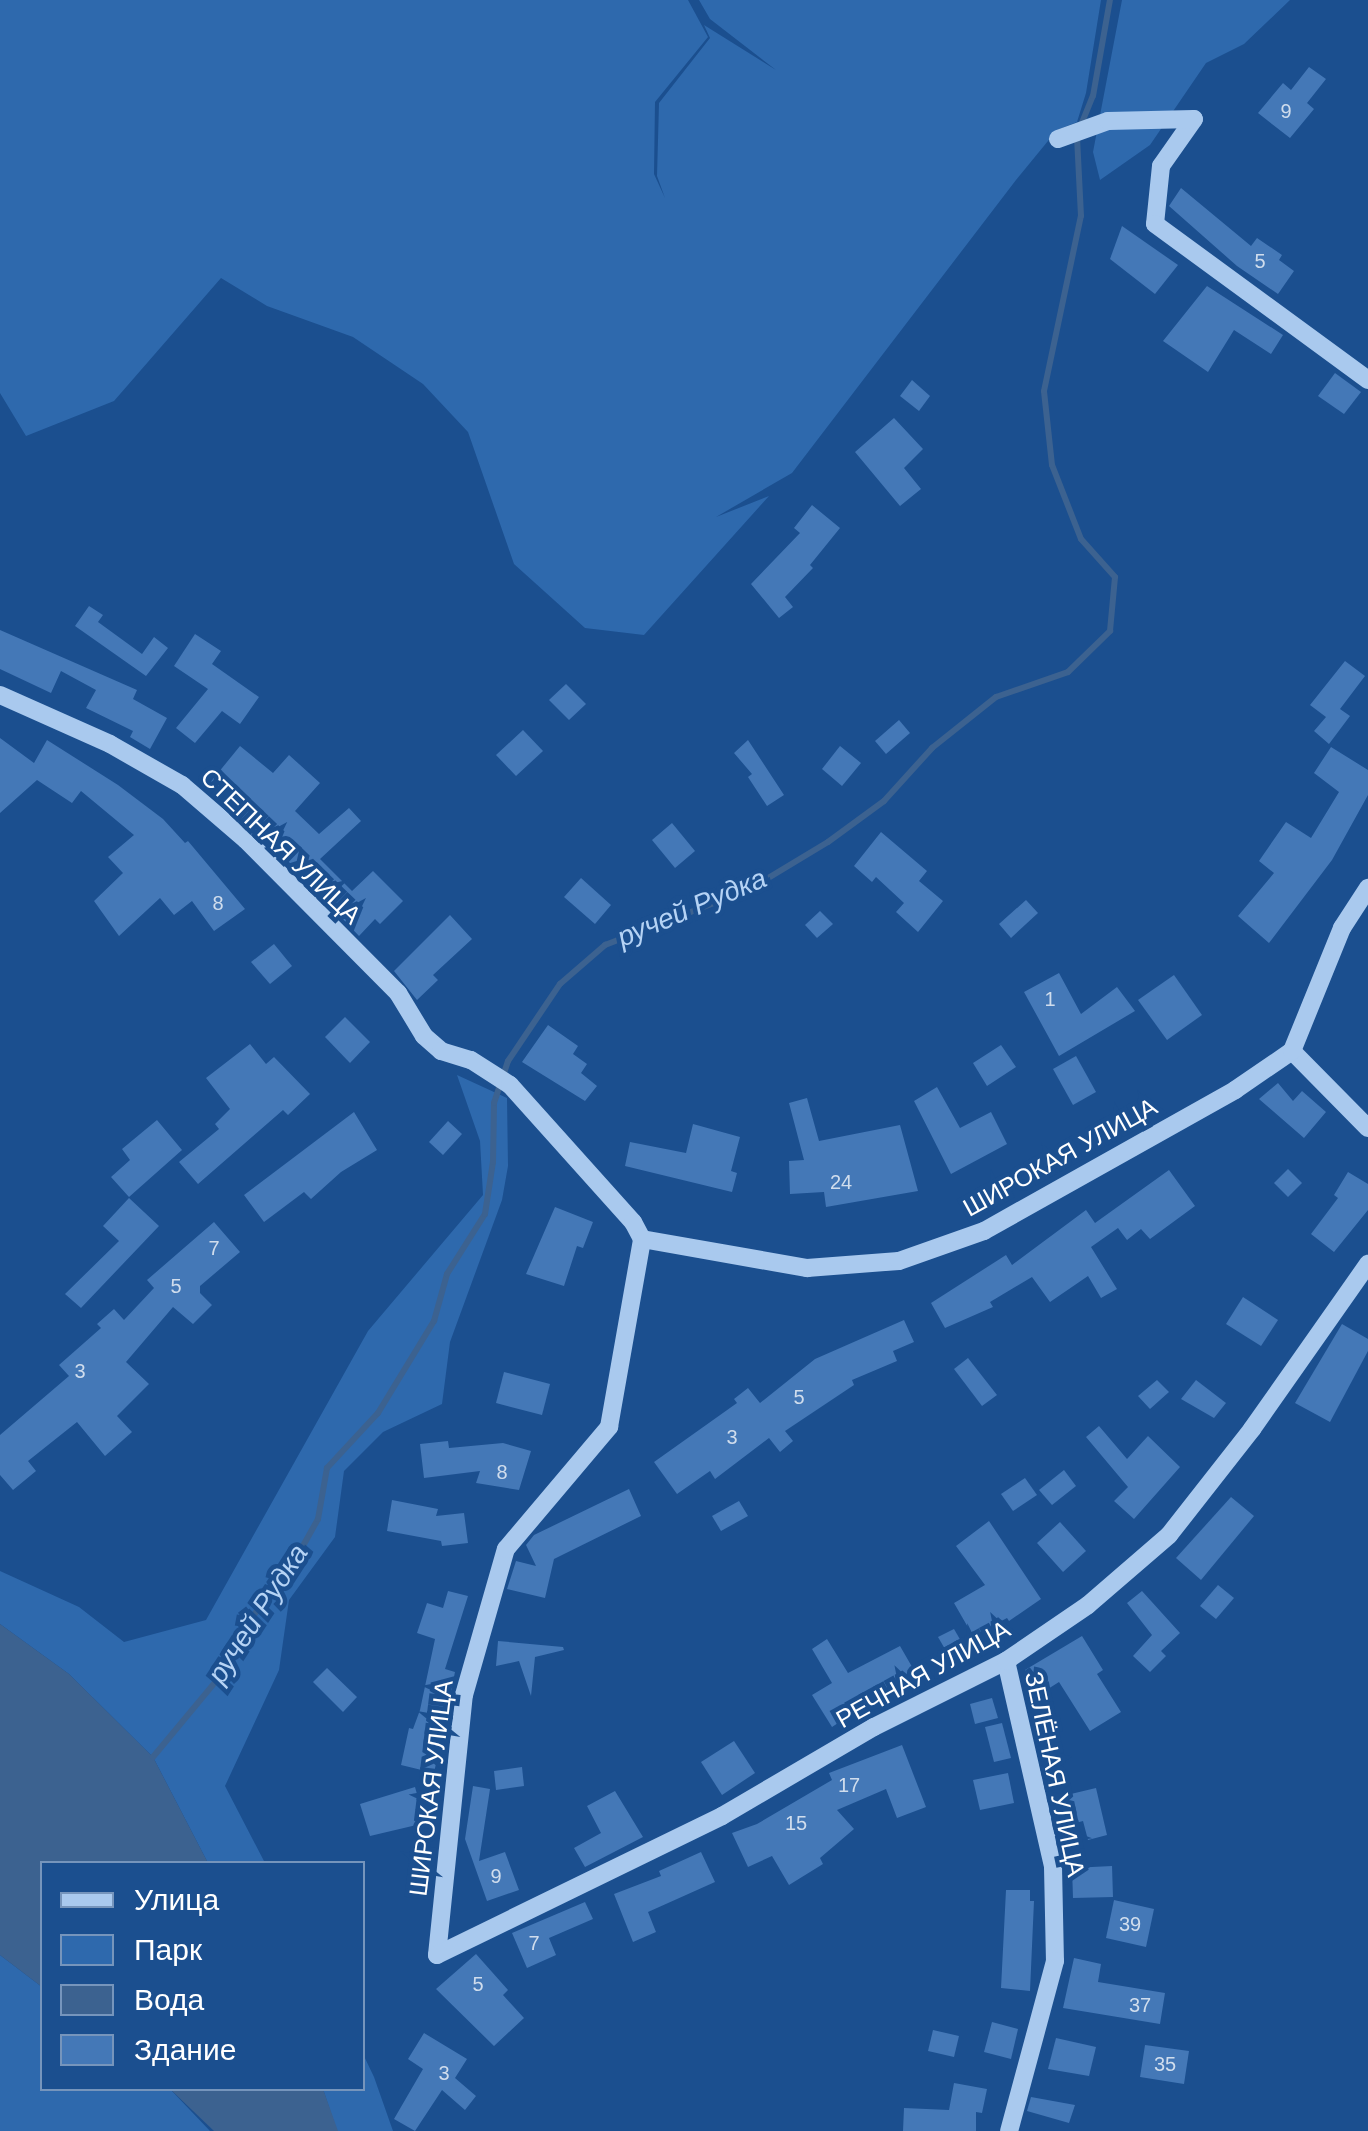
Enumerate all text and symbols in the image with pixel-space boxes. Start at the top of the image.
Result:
house number: 9 [1280,99,1292,123]
house number: 5 [1254,249,1266,273]
street label: СТЕПНАЯ УЛИЦА [195,762,367,930]
water label: ручей Рудка [612,861,772,955]
house number: 8 [212,891,224,915]
house number: 1 [1044,987,1056,1011]
street label: ШИРОКАЯ УЛИЦА [958,1091,1162,1223]
house number: 24 [830,1170,852,1194]
house number: 7 [208,1236,220,1260]
house number: 5 [170,1274,182,1298]
house number: 3 [74,1359,86,1383]
house number: 5 [793,1385,805,1409]
house number: 3 [726,1425,738,1449]
house number: 8 [496,1460,508,1484]
water label: ручей Рудка [201,1538,315,1690]
street label: РЕЧНАЯ УЛИЦА [831,1614,1015,1734]
street label: ЗЕЛЁНАЯ УЛИЦА [1019,1669,1091,1879]
street label: ШИРОКАЯ УЛИЦА [403,1678,459,1898]
house number: 17 [838,1773,860,1797]
house number: 15 [785,1811,807,1835]
legend [40,1861,365,2091]
house number: 9 [490,1864,502,1888]
text: Улица [134,1883,219,1916]
house number: 39 [1119,1912,1141,1936]
house number: 7 [528,1931,540,1955]
text: Парк [134,1933,202,1966]
house number: 5 [472,1972,484,1996]
text: Вода [134,1983,204,2016]
house number: 37 [1129,1993,1151,2017]
text: Здание [134,2033,236,2066]
house number: 35 [1154,2052,1176,2076]
house number: 3 [438,2061,450,2085]

